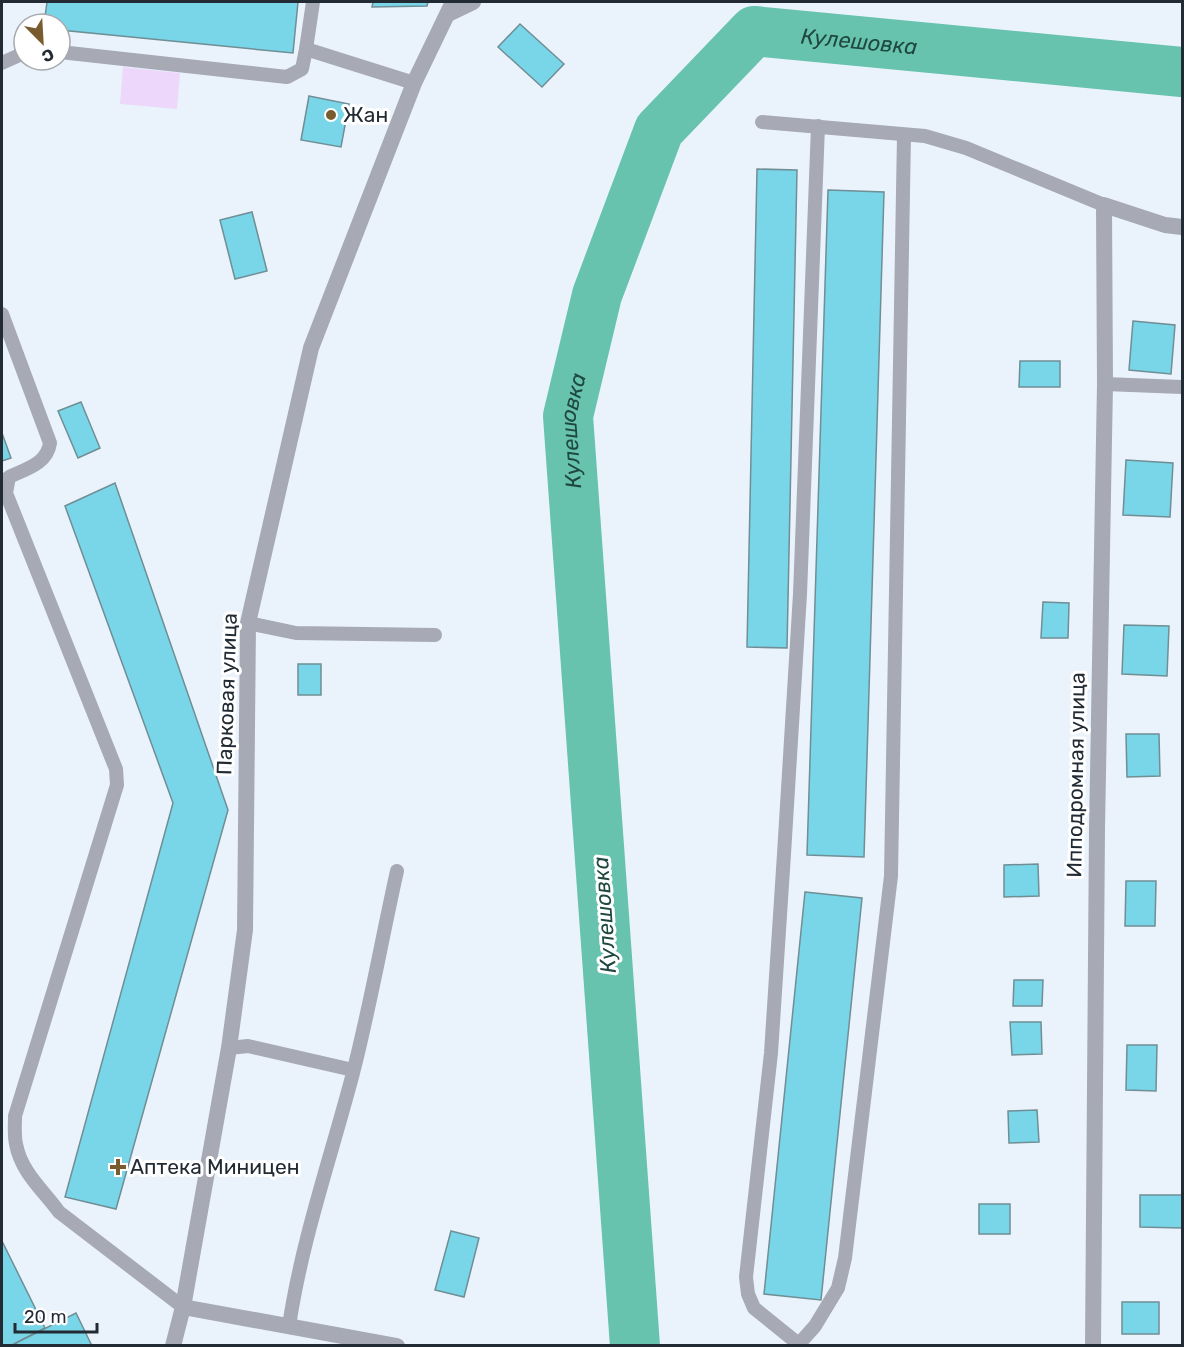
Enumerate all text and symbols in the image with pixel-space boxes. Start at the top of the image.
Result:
north arrow [12,12,72,72]
water label: Кулешовка [800,23,919,61]
text: С [39,44,57,66]
place label: Жан [343,102,388,127]
marker: Жан [324,108,338,122]
water label: Кулешовка [554,370,592,490]
street label: Парковая улица [211,612,242,776]
street label: Ипподромная улица [1061,672,1090,878]
water label: Кулешовка [587,856,622,974]
place label: Аптека Миницен [130,1154,300,1179]
marker: Аптека Миницен [111,1160,125,1174]
scale bar [15,1296,98,1334]
text: 20 m [24,1306,66,1328]

